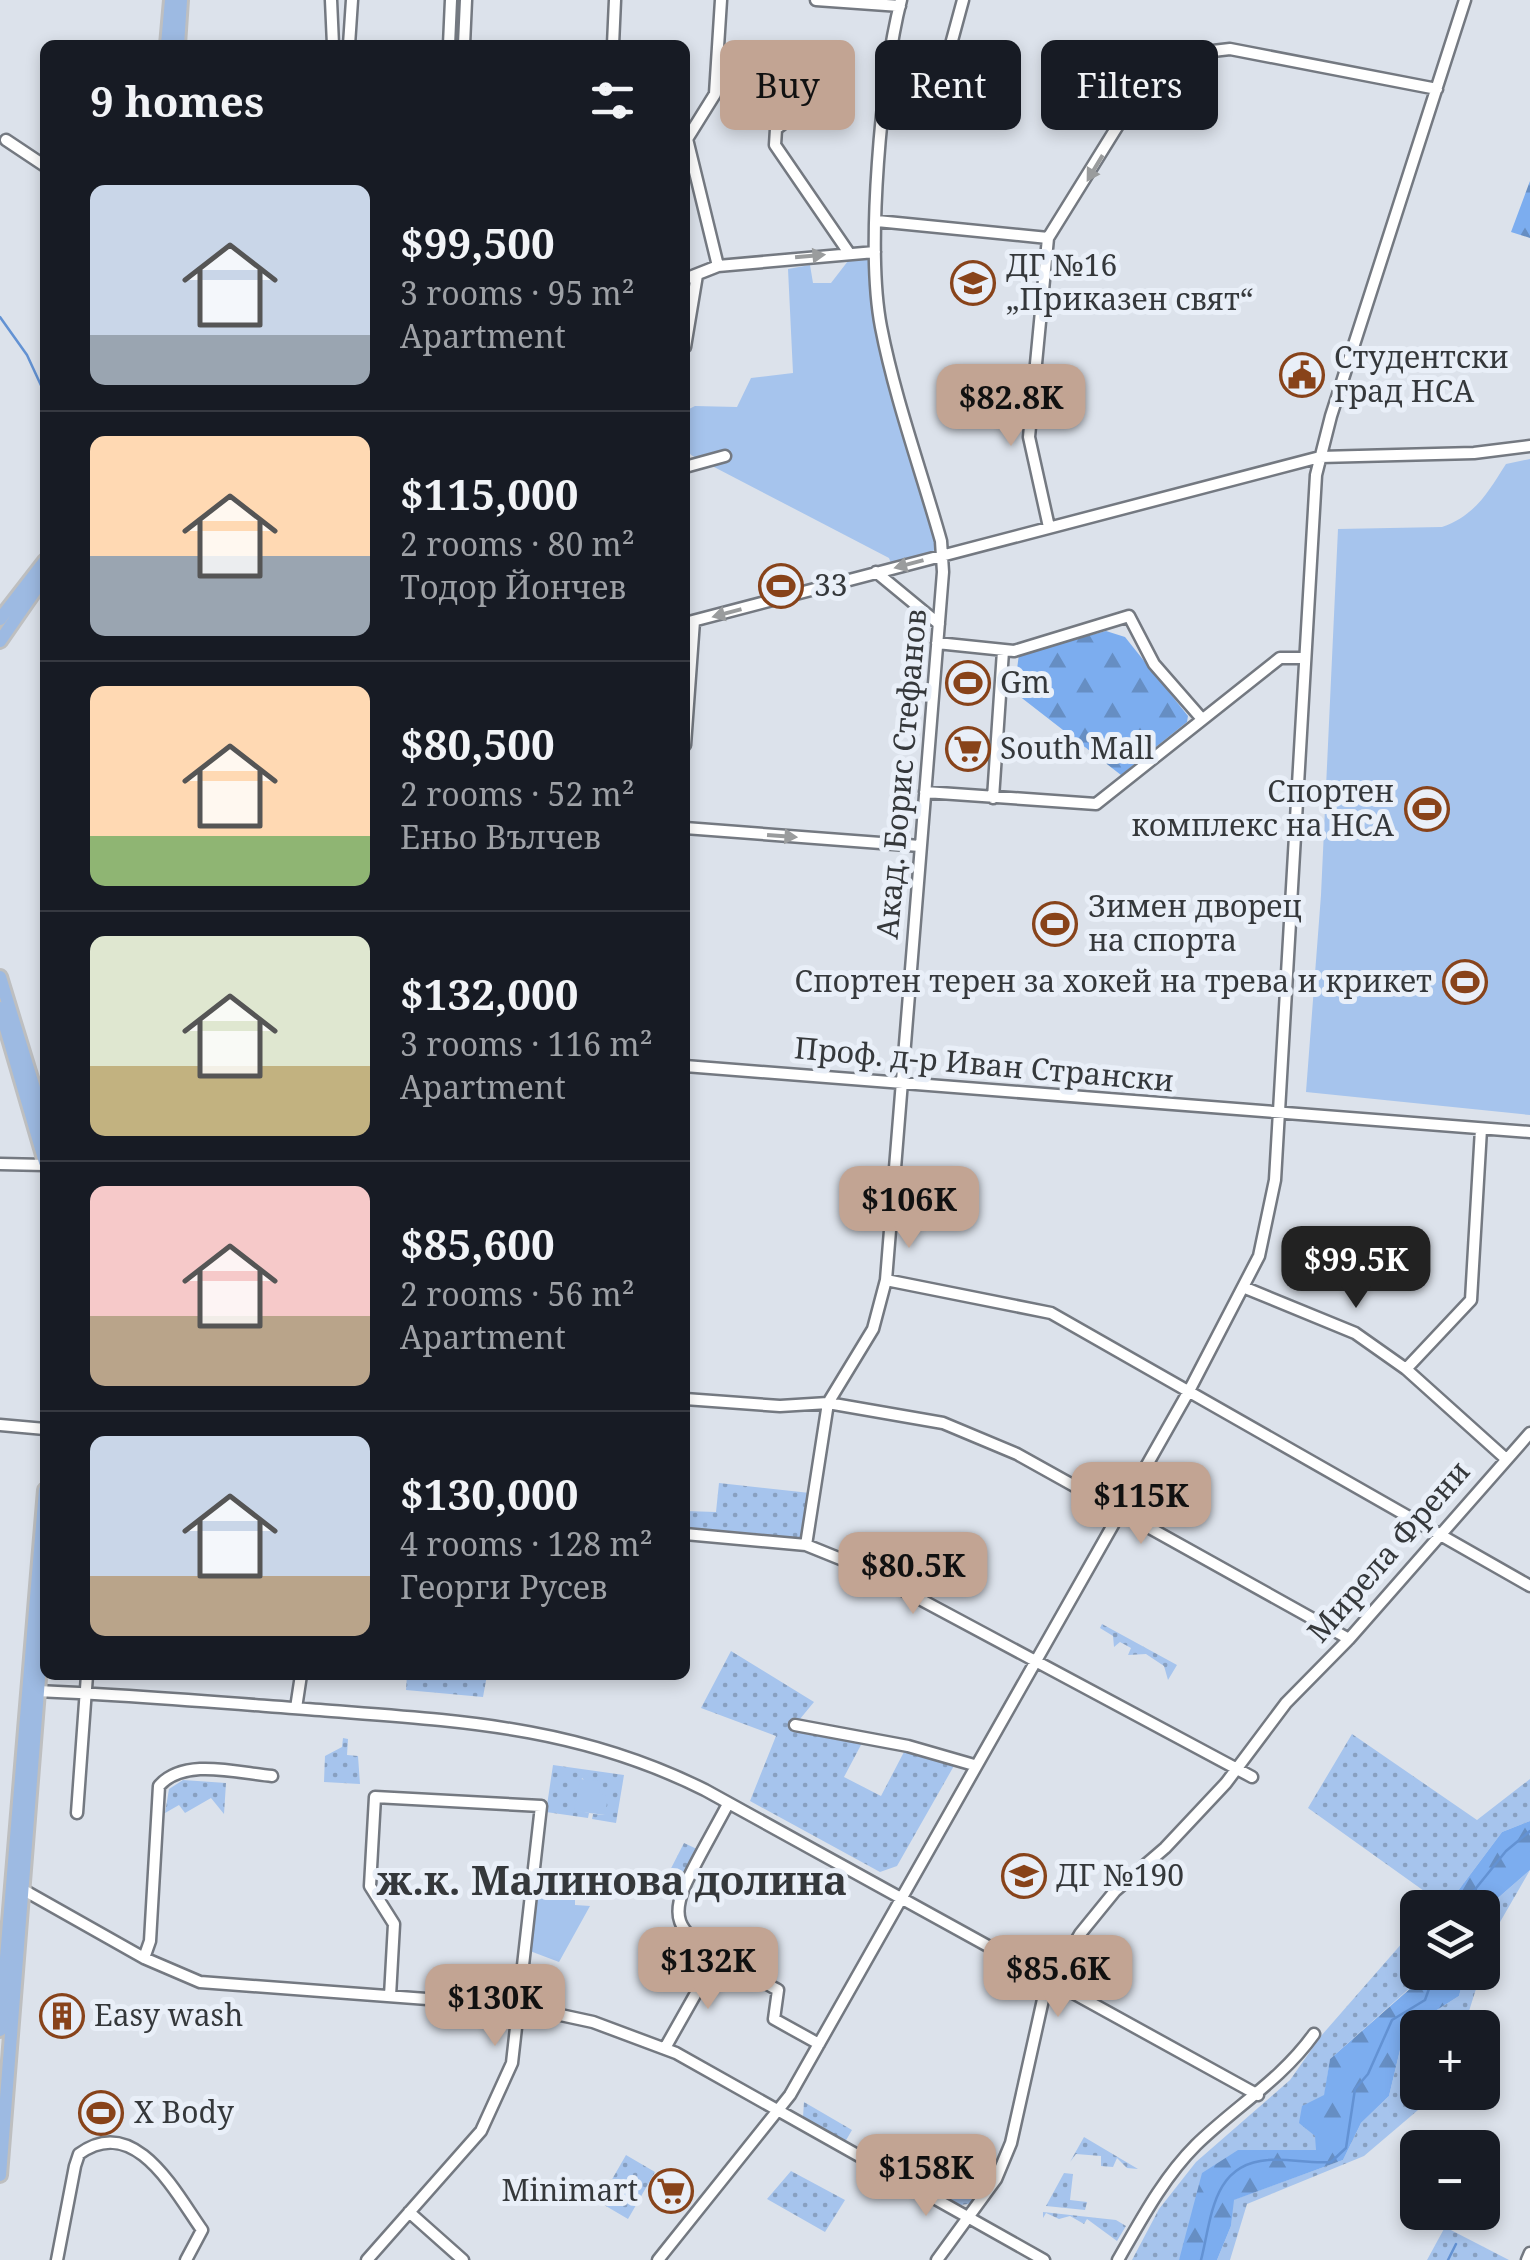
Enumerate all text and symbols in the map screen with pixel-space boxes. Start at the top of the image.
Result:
chip: Buy [720,40,855,130]
chip: Rent [875,40,1021,130]
chip: Filters [1041,40,1218,130]
text: 9 homes [90,72,264,129]
icon: filters [585,73,640,128]
one-way arrow [1087,154,1104,182]
text: $99,500 [400,214,555,271]
icon: home [170,225,290,345]
place label: ДГ №16 „Приказен свят“ [1006,244,1253,319]
one-way arrow [795,247,827,263]
school or university icon: ДГ №16 „Приказен свят“ [950,260,996,306]
text: 3 rooms · 95 m² [400,271,635,314]
text: Apartment [400,314,566,357]
place label: Студентски град НСА [1334,336,1509,411]
public building icon: Студентски град НСА [1279,352,1325,398]
pin: $82.8K [930,364,1092,449]
text: $82.8K [958,375,1064,418]
text: $115,000 [400,465,578,522]
icon: home [170,476,290,596]
text: 2 rooms · 80 m² [400,522,635,565]
one-way arrow [894,556,925,572]
sports icon: 33 [758,563,804,609]
place label: 33 [814,564,848,605]
text: Тодор Йончев [400,565,626,608]
one-way arrow [711,605,742,621]
street label: Акад. Борис Стефанов [866,607,935,941]
sports icon: Gm [945,660,991,706]
place label: Gm [1000,661,1050,702]
text: $80,500 [400,715,555,772]
icon: home [170,726,290,846]
supermarket icon: South Mall [945,726,991,772]
place label: South Mall [1000,727,1154,768]
place label: Спортен комплекс на НСА [1131,770,1395,845]
text: 2 rooms · 52 m² [400,772,635,815]
sports icon: Спортен комплекс на НСА [1404,786,1450,832]
text: Еньо Вълчев [400,815,601,858]
one-way arrow [767,828,799,844]
place label: Зимен дворец на спорта [1088,885,1302,960]
sports icon: Зимен дворец на спорта [1032,901,1078,947]
sports icon: Спортен терен за хокей на трева и крикет [1442,959,1488,1005]
place label: Спортен терен за хокей на трева и крикет [795,960,1432,1001]
text: $132,000 [400,965,578,1022]
icon: home [170,976,290,1096]
text: 3 rooms · 116 m² [400,1022,653,1065]
street label: Проф. д-р Иван Странски [793,1026,1176,1101]
text: Apartment [400,1065,566,1108]
pin: $106K [839,1166,979,1251]
text: $106K [861,1177,957,1220]
text: $85,600 [400,1215,555,1272]
icon: home [170,1226,290,1346]
pin: $99.5K [1275,1226,1437,1311]
text: $99.5K [1303,1237,1409,1280]
text: 2 rooms · 56 m² [400,1272,635,1315]
text: Apartment [400,1315,566,1358]
street label: Мирела Френи [1297,1451,1478,1651]
pin: $115K [1071,1462,1211,1547]
text: $130,000 [400,1465,578,1522]
text: $115K [1093,1473,1189,1516]
icon: home [170,1476,290,1596]
text: 4 rooms · 128 m² [400,1522,653,1565]
pin: $80.5K [832,1532,994,1617]
text: $80.5K [860,1543,966,1586]
text: Георги Русев [400,1565,607,1608]
district label: ж.к. Малинова долина [377,1852,847,1907]
school or university icon: ДГ №190 [1001,1853,1047,1899]
place label: ДГ №190 [1056,1854,1184,1895]
map controls [1400,1890,1500,2230]
button: layers [1400,1890,1500,1990]
pin: $132K [638,1927,778,2012]
pin: $85.6K [977,1935,1139,2020]
text: $132K [660,1938,756,1981]
text: $85.6K [1005,1946,1111,1989]
pin: $130K [425,1964,565,2049]
text: $130K [447,1975,543,2018]
building icon: Easy wash [39,1993,85,2039]
place label: Easy wash [94,1994,243,2035]
button: + [1400,2010,1500,2110]
sports icon: X Body [78,2090,124,2136]
place label: X Body [134,2091,234,2132]
button: − [1400,2130,1500,2230]
pin: $158K [856,2134,996,2219]
text: $158K [878,2145,974,2188]
supermarket icon: Minimart [648,2168,694,2214]
place label: Minimart [501,2169,638,2210]

